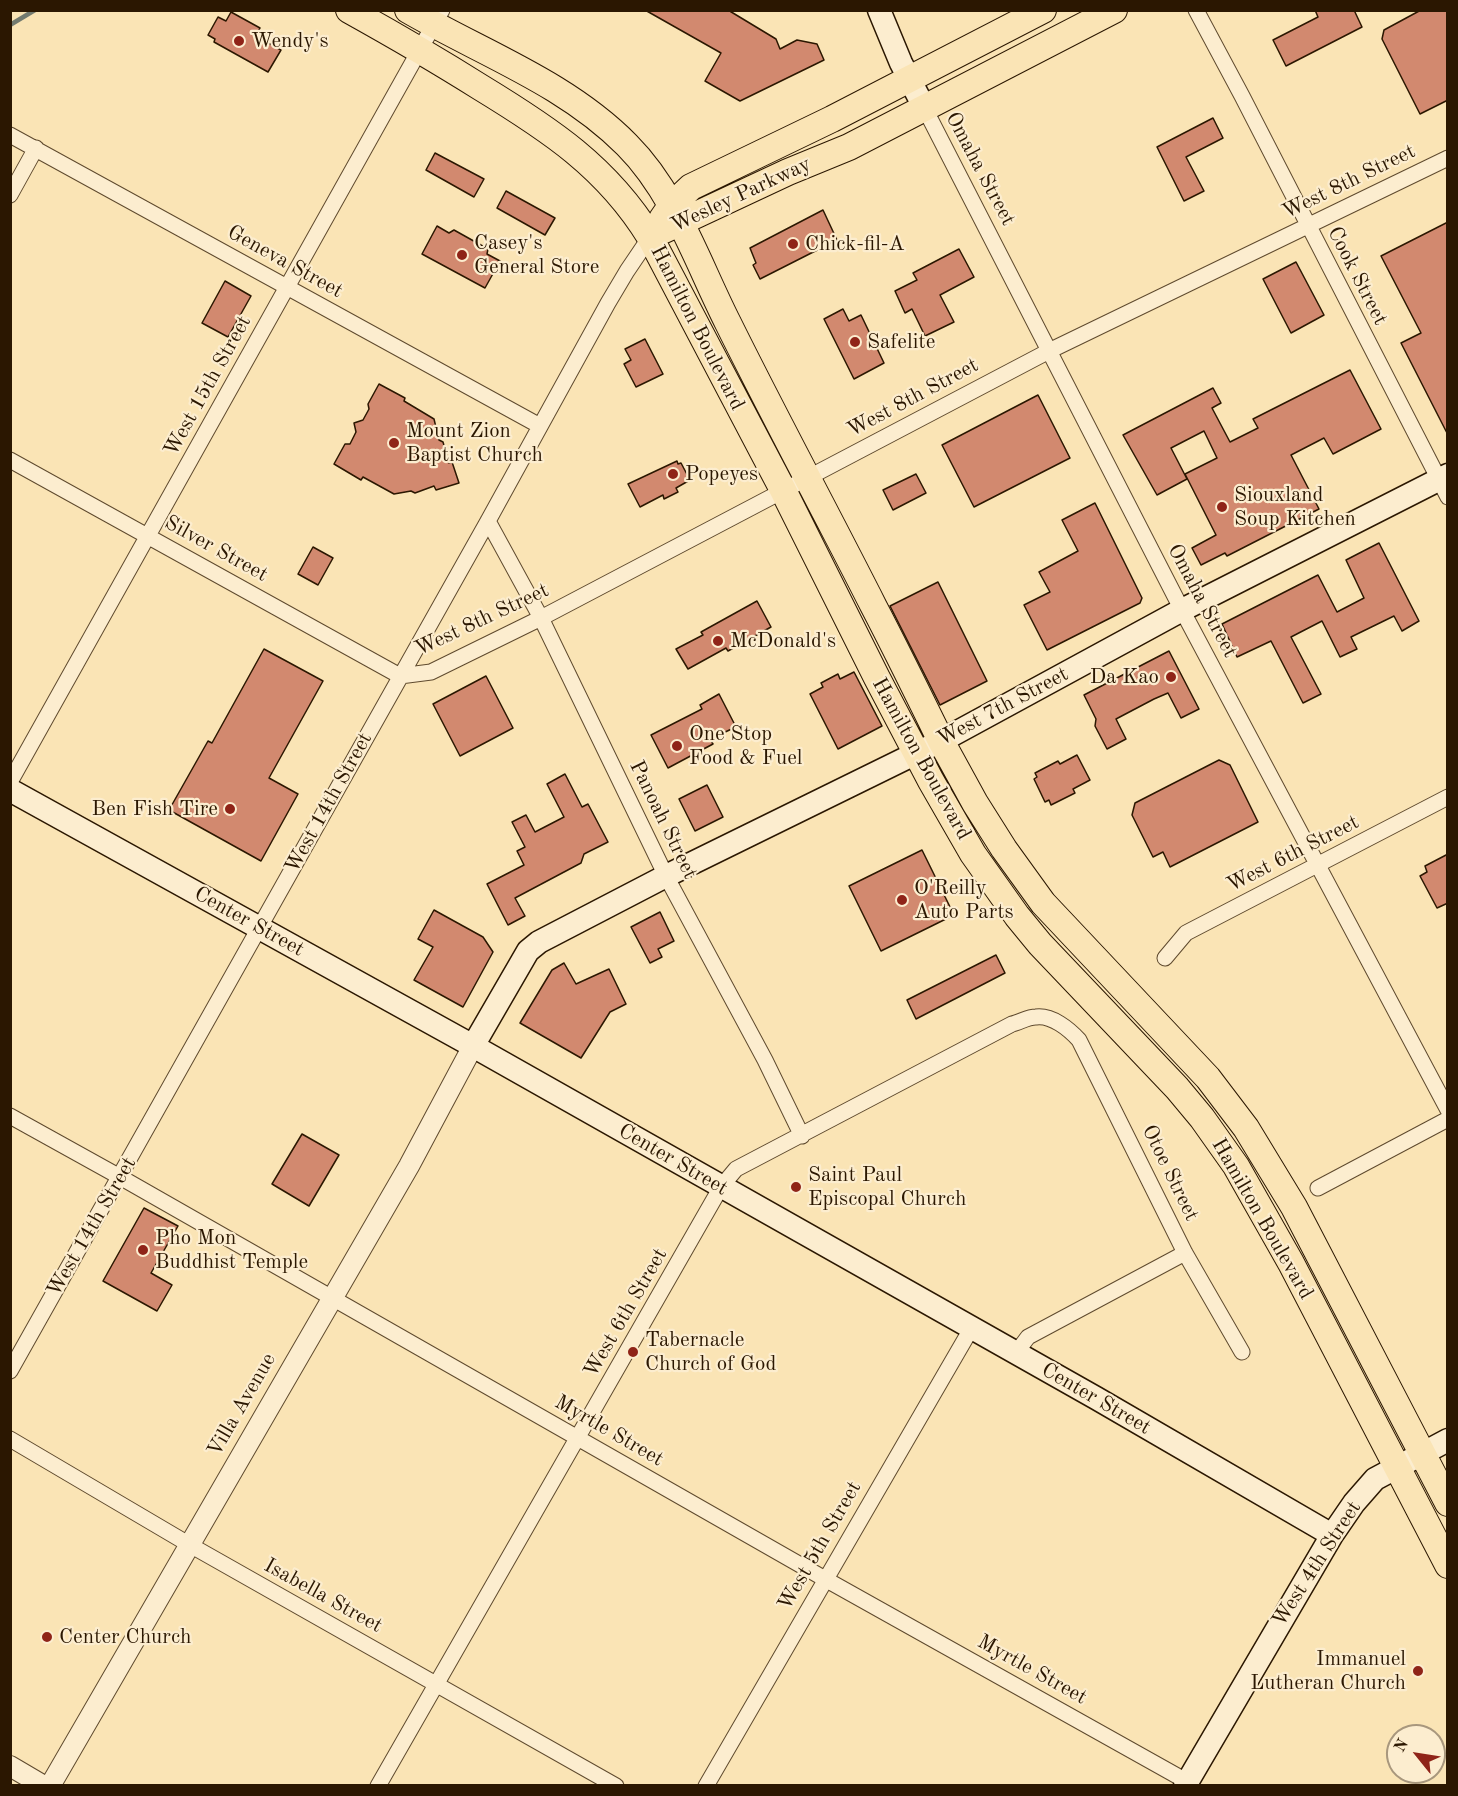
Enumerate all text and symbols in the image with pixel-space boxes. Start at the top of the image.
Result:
place label: Wendy's [251,28,329,54]
marker: Wendy's [232,34,246,48]
street label: Omaha Street [940,108,1020,230]
street label: West 8th Street [1278,139,1420,225]
street label: Wesley Parkway [667,152,815,238]
street label: Geneva Street [223,220,347,304]
street label: Cook Street [1321,222,1393,330]
place label: Casey's General Store [474,230,599,280]
place label: Chick-fil-A [805,231,905,257]
marker: Chick-fil-A [786,237,800,251]
street label: Hamilton Boulevard [645,241,749,415]
marker: Casey's General Store [455,248,469,262]
street label: West 15th Street [159,311,257,461]
place label: Safelite [867,329,935,355]
marker: Safelite [848,335,862,349]
street label: West 8th Street [843,353,983,443]
place label: Mount Zion Baptist Church [406,418,543,468]
marker: Mount Zion Baptist Church [387,436,401,450]
place label: Popeyes [685,461,758,487]
marker: Popeyes [666,467,680,481]
place label: Siouxland Soup Kitchen [1234,482,1356,532]
marker: Siouxland Soup Kitchen [1215,500,1229,514]
street label: Silver Street [160,510,272,588]
street label: Omaha Street [1162,540,1242,662]
street label: West 8th Street [411,578,553,662]
place label: McDonald's [730,628,836,654]
marker: McDonald's [711,634,725,648]
street label: West 7th Street [933,662,1073,752]
place label: Da Kao [1090,664,1159,690]
marker: Da Kao [1164,670,1178,684]
street label: Hamilton Boulevard [866,673,976,845]
place label: One Stop Food & Fuel [689,721,802,771]
street label: West 14th Street [280,728,378,878]
marker: One Stop Food & Fuel [670,739,684,753]
street label: Panoah Street [623,757,703,883]
place label: Ben Fish Tire [91,796,218,822]
marker: Ben Fish Tire [223,802,237,816]
street label: West 6th Street [1223,810,1363,898]
place label: O'Reilly Auto Parts [914,875,1014,925]
street label: Center Street [189,881,309,963]
marker: O'Reilly Auto Parts [895,893,909,907]
street label: Center Street [614,1119,732,1201]
street label: Otoe Street [1136,1121,1204,1225]
street label: Hamilton Boulevard [1206,1134,1318,1304]
street label: West 14th Street [42,1153,142,1301]
place label: Saint Paul Episcopal Church [808,1162,966,1212]
marker: Saint Paul Episcopal Church [789,1180,803,1194]
place label: Pho Mon Buddhist Temple [155,1225,308,1275]
marker: Pho Mon Buddhist Temple [136,1243,150,1257]
street label: West 6th Street [579,1244,673,1382]
place label: Tabernacle Church of God [645,1327,777,1377]
marker: Tabernacle Church of God [626,1345,640,1359]
street label: Villa Avenue [202,1349,282,1461]
street label: Center Street [1037,1358,1155,1440]
street label: Myrtle Street [550,1390,668,1472]
street label: West 5th Street [773,1477,867,1615]
street label: West 4th Street [1267,1496,1367,1632]
street label: Isabella Street [259,1553,387,1639]
place label: Center Church [59,1624,191,1650]
marker: Center Church [40,1630,54,1644]
street label: Myrtle Street [973,1630,1091,1710]
place label: Immanuel Lutheran Church [1250,1646,1406,1696]
marker: Immanuel Lutheran Church [1411,1664,1425,1678]
north arrow [1386,1724,1446,1784]
text: N [1392,1737,1412,1755]

